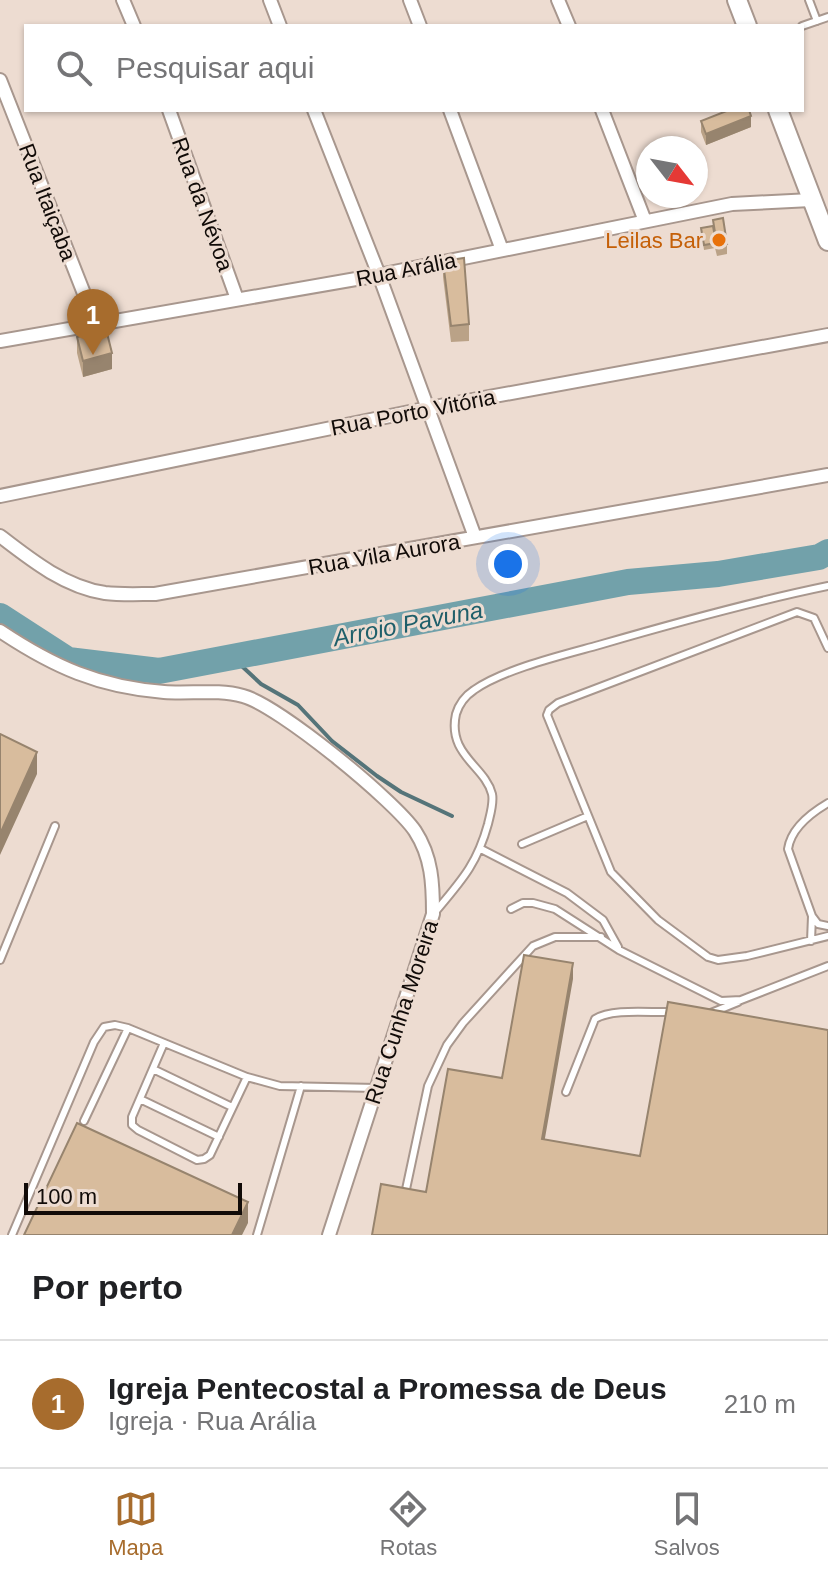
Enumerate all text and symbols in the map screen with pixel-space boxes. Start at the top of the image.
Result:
search box [24,24,804,112]
icon: search [52,46,96,90]
text: Pesquisar aqui [116,51,314,84]
street label: Rua da Névoa [167,134,239,275]
north arrow [636,136,708,208]
street label: Rua Itaiçaba [14,140,82,265]
place label: Leilas Bar [605,228,703,253]
marker: Leilas Bar [710,231,728,249]
street label: Rua Arália [354,247,459,291]
pin: 1 [67,289,119,355]
street label: Rua Porto Vitória [329,384,498,441]
street label: Rua Vila Aurora [306,529,463,580]
your location [488,544,528,584]
water label: Arroio Pavuna [329,596,485,652]
street label: Rua Cunha Moreira [360,916,443,1107]
scale bar [24,1179,242,1215]
text: 100 m [36,1184,97,1209]
text: Por perto [32,1268,183,1306]
text: Igreja Pentecostal a Promessa de Deus [108,1372,667,1405]
text: 1 [51,1389,65,1419]
text: 210 m [724,1389,796,1419]
text: Igreja · Rua Arália [108,1406,316,1436]
tab: Mapa [108,1487,163,1561]
tab: Rotas [380,1487,437,1561]
tab: Salvos [654,1487,720,1561]

